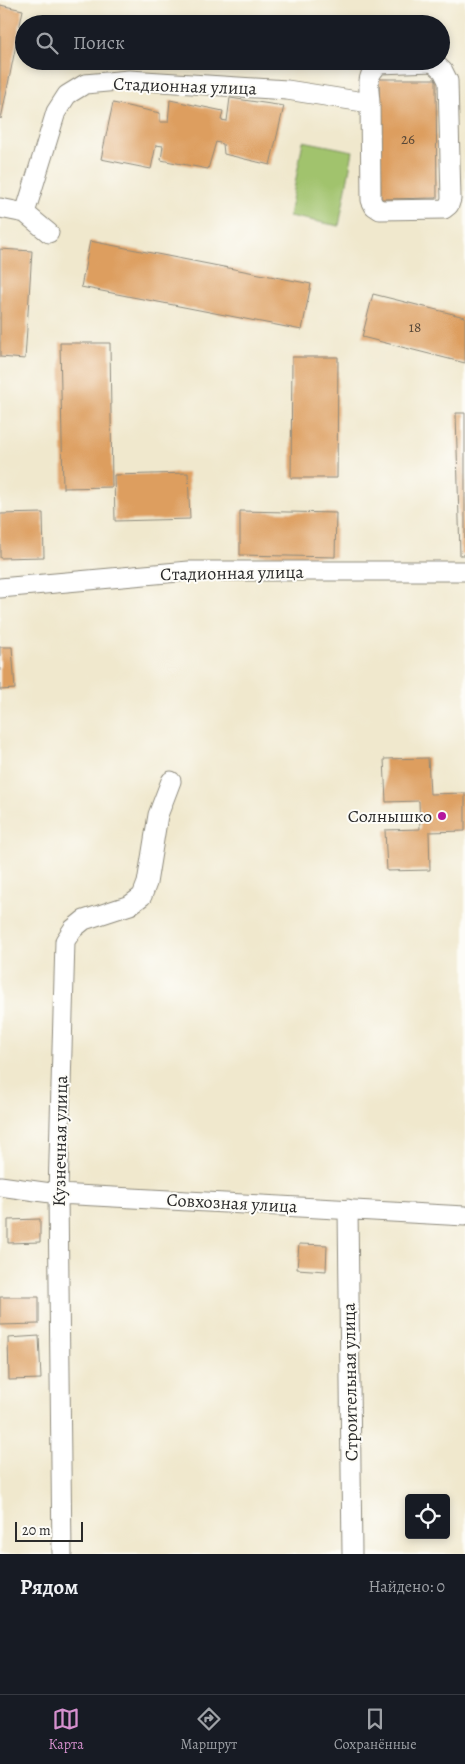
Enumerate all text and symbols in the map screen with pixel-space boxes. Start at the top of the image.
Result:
search box [15,15,450,70]
icon: search [33,29,61,57]
text: Поиск [73,30,125,56]
street label: Стадионная улица [113,72,258,101]
house number: 26 [401,129,415,149]
house number: 18 [409,317,421,337]
street label: Стадионная улица [160,560,305,586]
place label: Солнышко [348,804,432,828]
marker: Солнышко [436,810,448,822]
street label: Кузнечная улица [47,1075,73,1207]
street label: Совхозная улица [166,1188,299,1218]
street label: Строительная улица [337,1302,363,1461]
map controls [405,1494,450,1539]
button: locate [405,1494,450,1539]
scale bar [15,1519,82,1542]
text: 20 m [22,1521,51,1540]
text: Рядом [20,1573,78,1601]
text: Найдено: 0 [368,1576,445,1598]
tab: Карта [48,1705,84,1754]
tab: Маршрут [181,1705,237,1754]
tab: Сохранённые [334,1705,417,1754]

